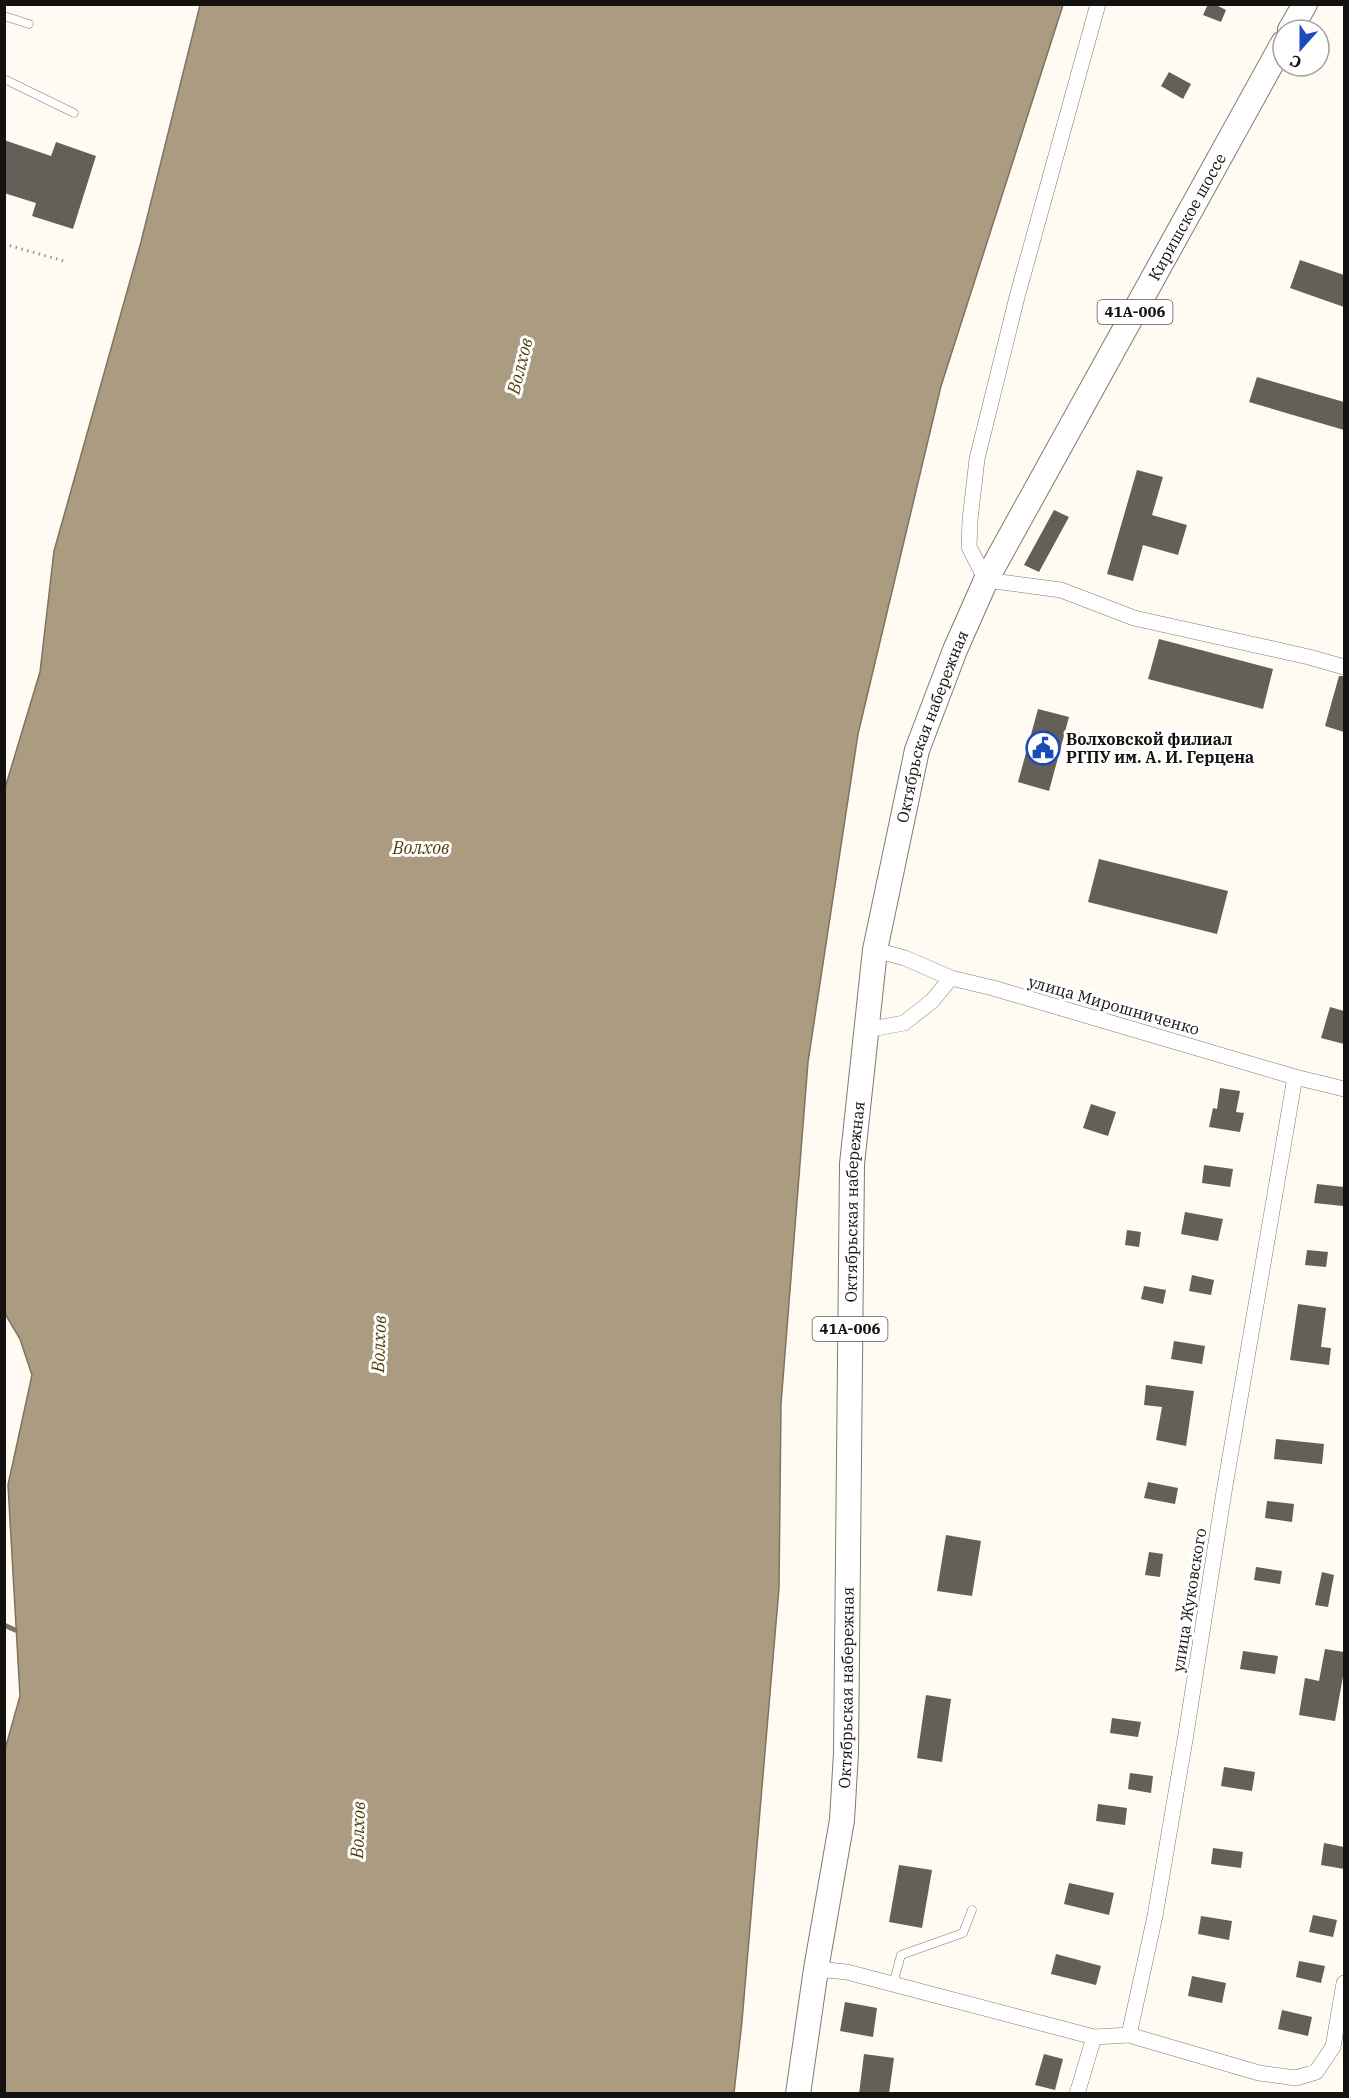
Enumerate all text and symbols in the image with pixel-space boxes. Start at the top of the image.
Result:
north arrow [1271,18,1331,78]
text: С [1287,51,1304,73]
street label: Киришское шоссе [1144,149,1230,284]
road number: 41А-006 [1098,300,1172,324]
water label: Волхов [501,335,538,397]
street label: Октябрьская набережная [892,627,972,825]
place label: Волховской филиал РГПУ им. А. И. Герцена [1066,729,1254,767]
public building icon: Волховской филиал РГПУ им. А. И. Герцена [1025,730,1061,766]
water label: Волхов [391,836,450,859]
street label: улица Мирошниченко [1026,971,1202,1039]
street label: Октябрьская набережная [841,1100,869,1303]
water label: Волхов [366,1315,391,1374]
road number: 41А-006 [812,1317,888,1341]
street label: улица Жуковского [1168,1527,1210,1673]
street label: Октябрьская набережная [834,1587,858,1789]
water label: Волхов [345,1801,370,1860]

